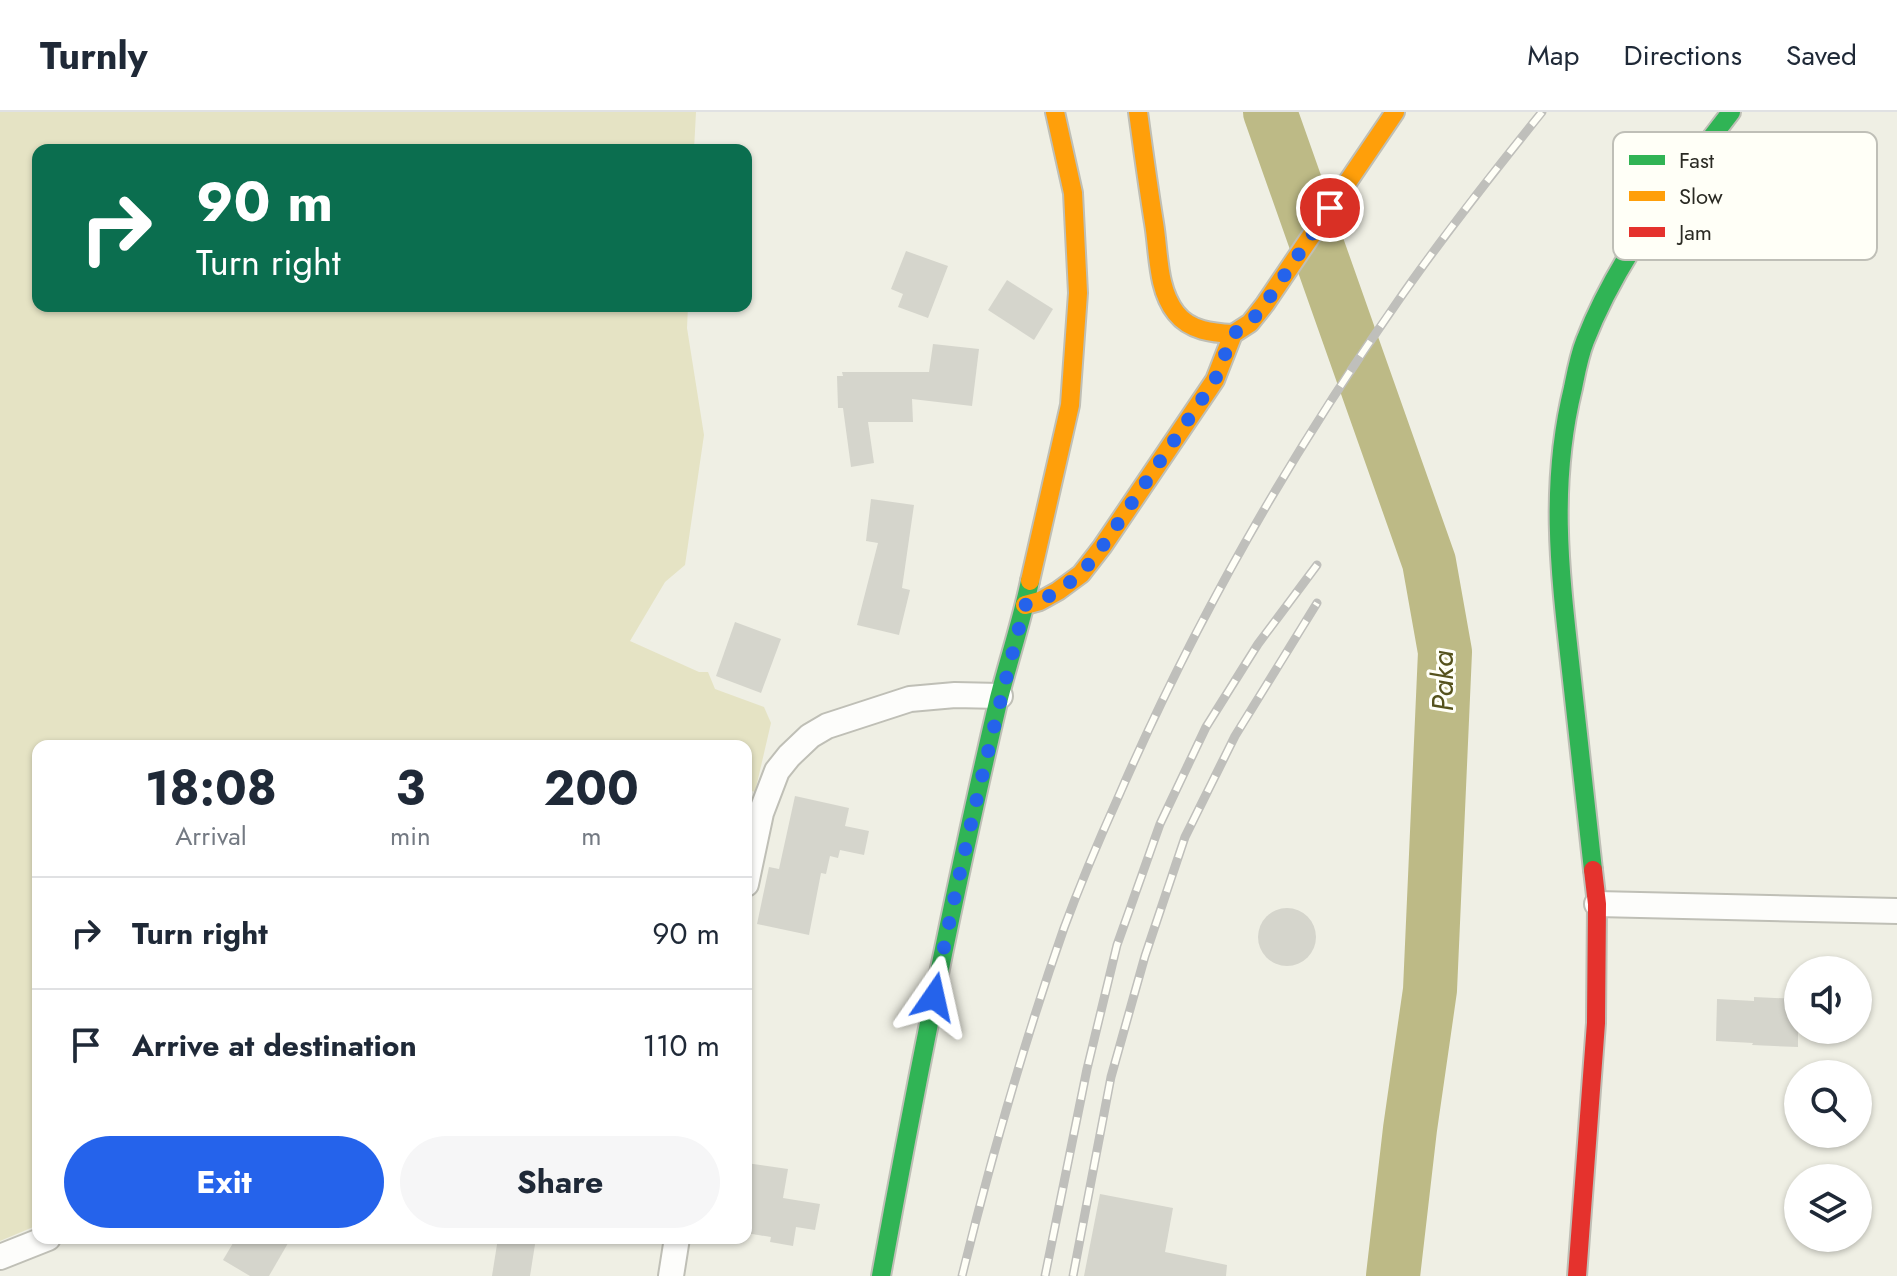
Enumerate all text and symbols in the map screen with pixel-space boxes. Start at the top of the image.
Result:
text: Turnly [40,28,148,83]
text: Map [1527,35,1579,76]
text: Directions [1623,35,1742,76]
text: Saved [1786,35,1857,76]
legend [1613,132,1877,260]
text: Fast [1679,144,1715,176]
text: 90 m [196,161,333,242]
pin [1296,174,1364,242]
icon: right [64,176,168,280]
text: Slow [1679,180,1723,212]
icon: arrive [1308,186,1352,230]
text: Jam [1676,216,1712,248]
text: Turn right [196,236,341,288]
water label: Paka [1421,650,1464,712]
text: 18:08 [145,754,277,823]
text: 3 [395,754,425,823]
text: 200 [544,754,639,823]
text: Arrival [175,817,247,855]
text: min [390,817,431,855]
text: m [581,817,602,855]
icon: right [64,911,108,955]
text: Turn right [132,912,268,955]
text: 90 m [652,912,720,955]
position arrow [892,955,976,1039]
map controls [1784,956,1872,1252]
button: sound [1784,956,1872,1044]
icon: arrive [64,1023,108,1067]
text: Arrive at destination [132,1024,417,1067]
text: 110 m [643,1024,720,1067]
button: search [1784,1060,1872,1148]
button: Exit [64,1136,384,1228]
button: Share [400,1136,720,1228]
button: layers [1784,1164,1872,1252]

